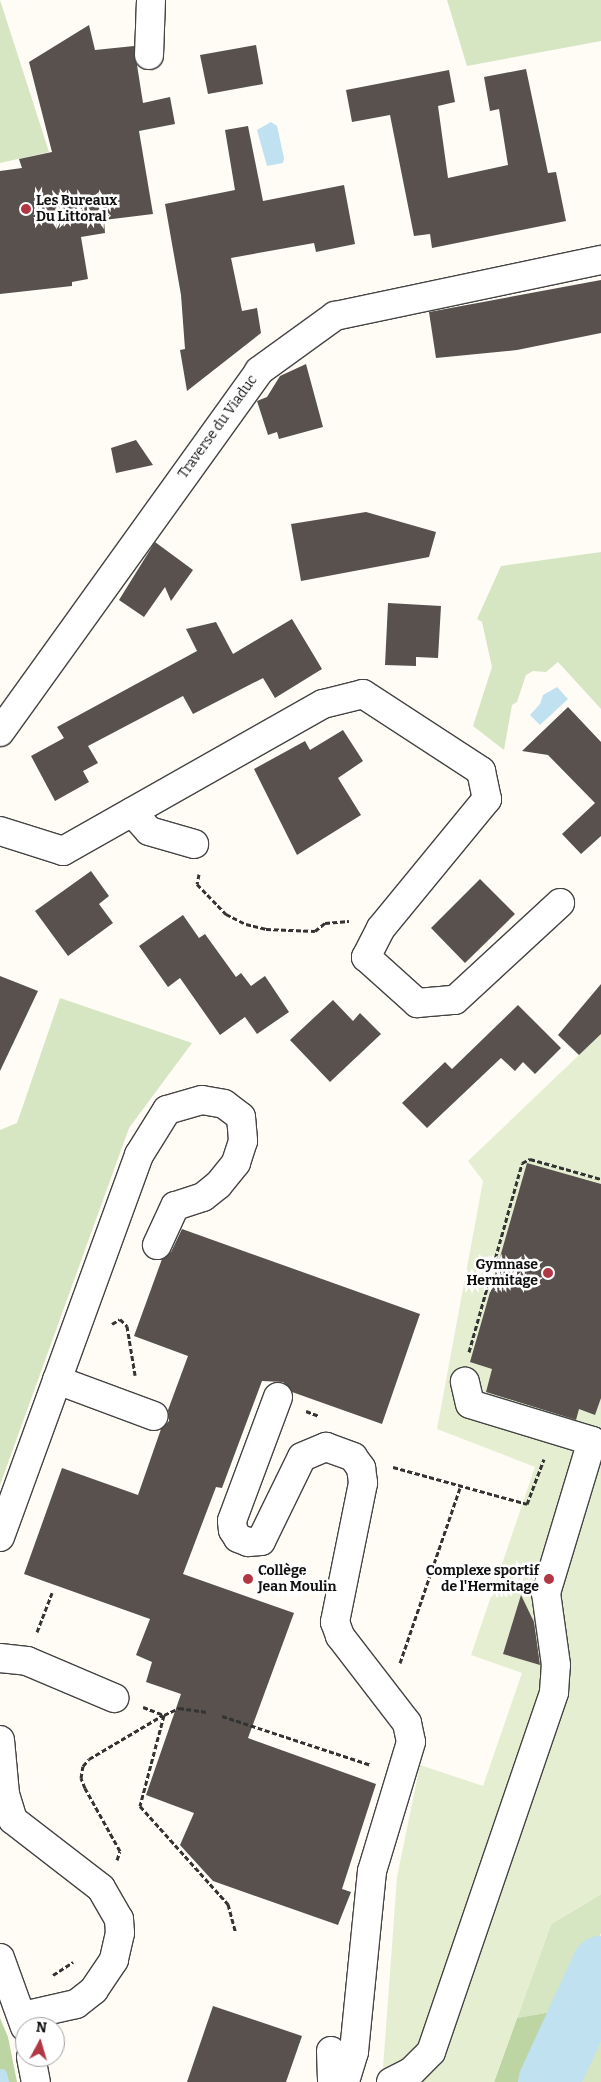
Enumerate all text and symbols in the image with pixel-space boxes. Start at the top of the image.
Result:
place label: Les Bureaux Du Littoral [36,193,117,226]
marker: Les Bureaux Du Littoral [20,203,32,215]
street label: Traverse du Viaduc [175,372,261,482]
place label: Gymnase Hermitage [466,1257,538,1290]
marker: Gymnase Hermitage [542,1267,554,1279]
place label: Collège Jean Moulin [258,1563,337,1595]
place label: Complexe sportif de l'Hermitage [426,1563,539,1595]
marker: Collège Jean Moulin [242,1573,254,1585]
marker: Complexe sportif de l'Hermitage [543,1573,555,1585]
north arrow [15,2017,65,2067]
text: N [35,2019,48,2037]

